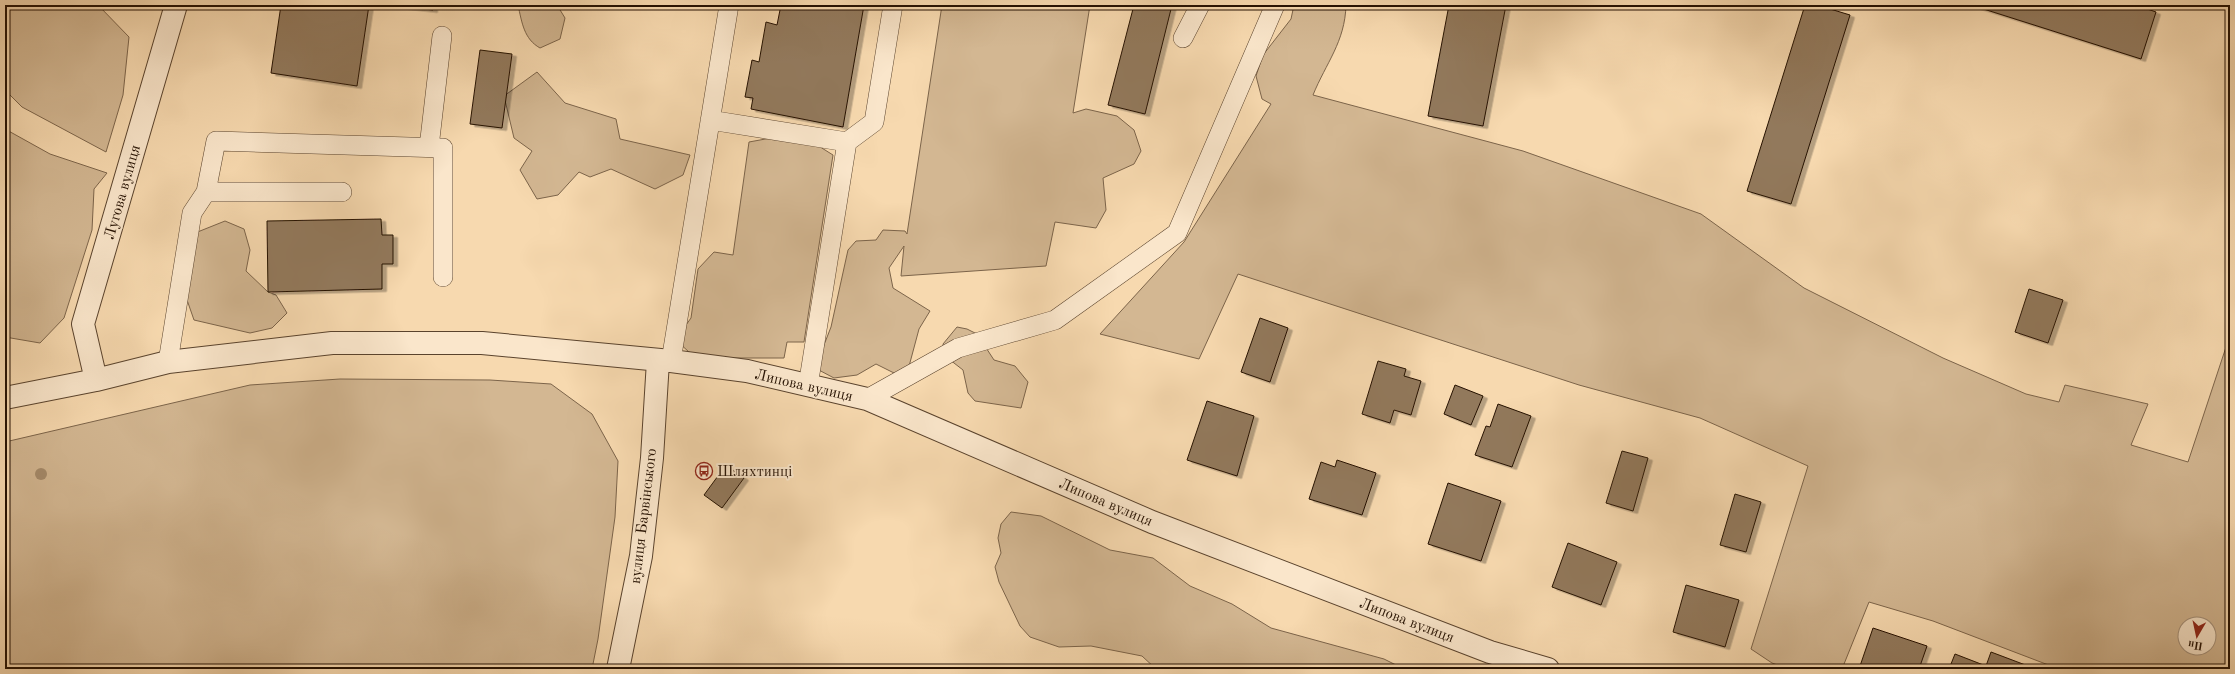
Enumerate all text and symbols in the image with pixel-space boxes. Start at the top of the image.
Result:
street label: Лугова вулиця [103,143,144,241]
street label: Липова вулиця [753,368,854,405]
street label: вулиця Барвінського [629,448,660,585]
bus stop icon: Шляхтинці [694,461,714,481]
place label: Шляхтинці [717,465,792,480]
street label: Липова вулиця [1056,477,1155,530]
street label: Липова вулиця [1357,596,1456,646]
north arrow [2177,616,2217,656]
text: Пн [2187,638,2204,651]

